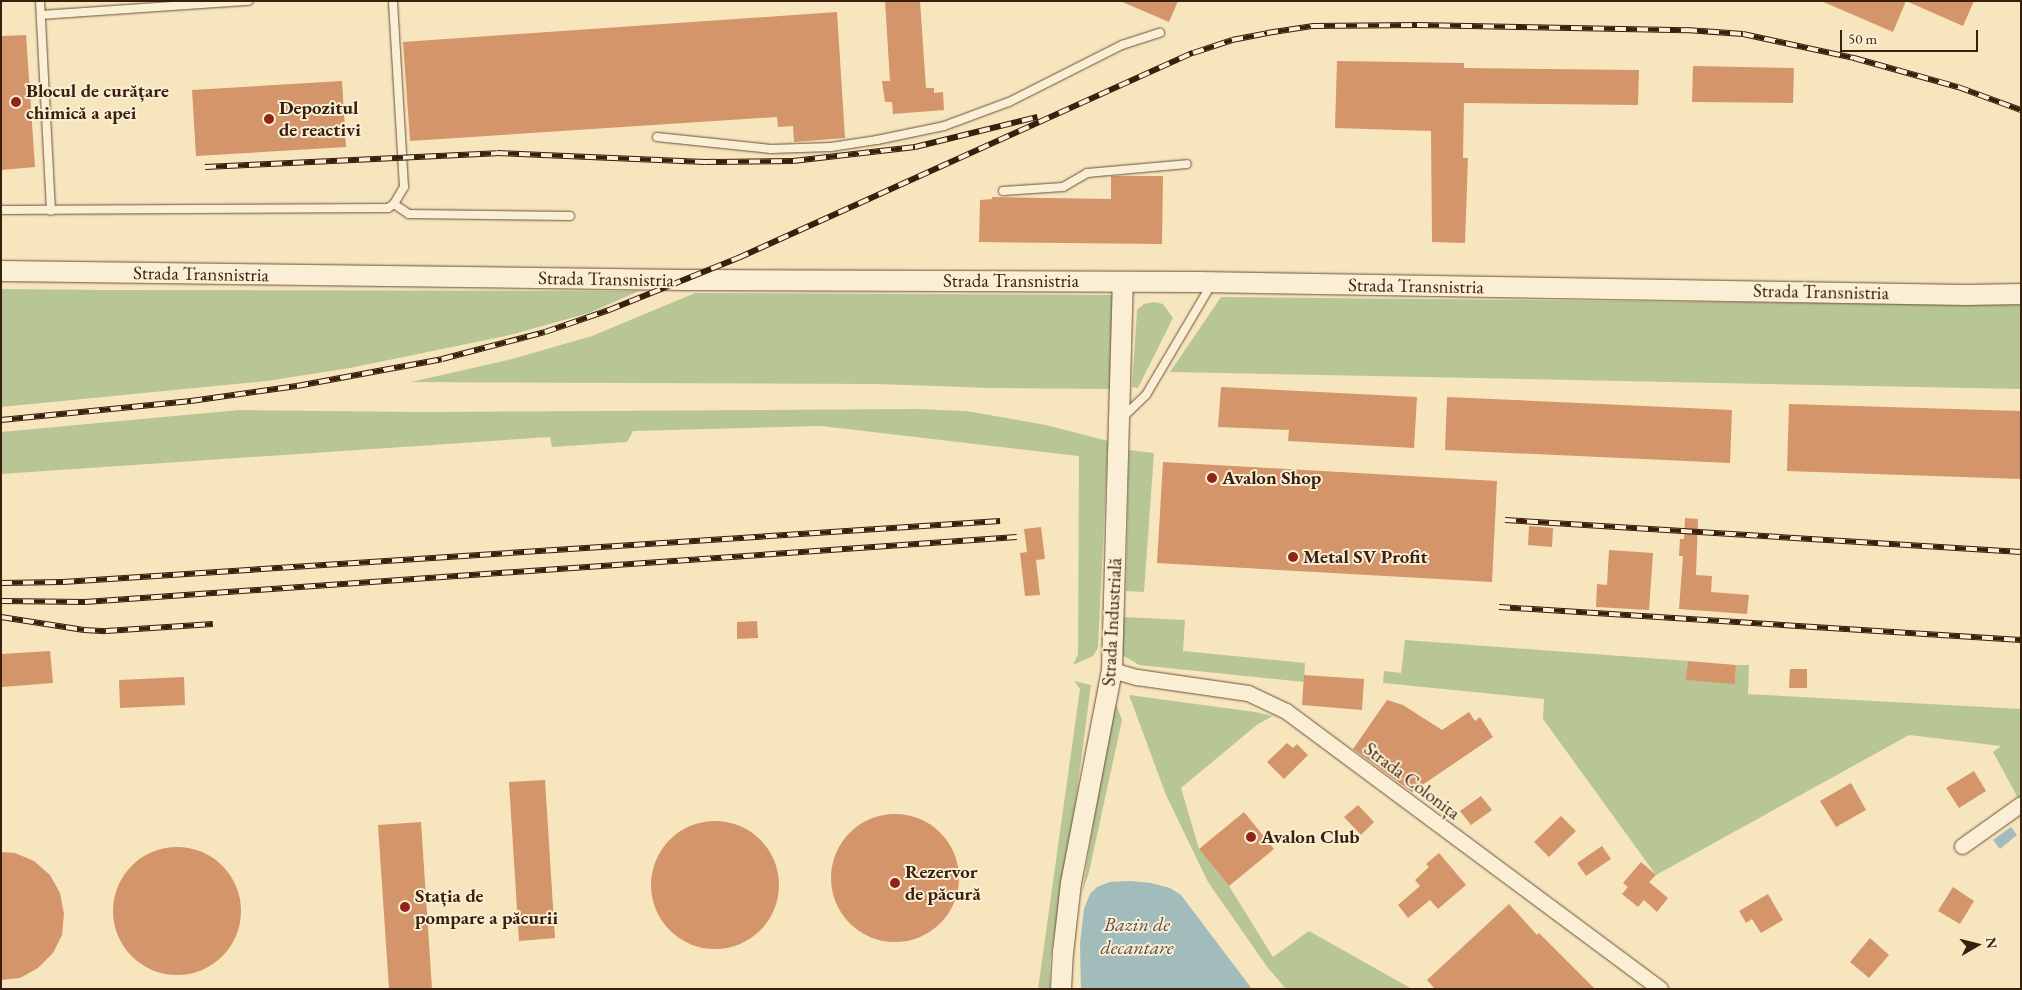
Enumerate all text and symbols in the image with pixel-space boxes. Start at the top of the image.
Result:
scale bar [1842,20,1980,52]
text: 50 m [1848,29,1877,48]
place label: Blocul de curățare chimică a apei [26,80,169,124]
marker: Blocul de curățare chimică a apei [10,96,22,108]
place label: Depozitul de reaсtivi [279,97,361,141]
marker: Depozitul de reaсtivi [263,113,275,125]
street label: Strada Transnistria [133,261,269,287]
street label: Strada Transnistria [538,266,674,292]
street label: Strada Transnistria [943,270,1079,292]
street label: Strada Transnistria [1348,273,1484,299]
street label: Strada Transnistria [1753,279,1889,305]
place label: Avalon Shop [1222,467,1321,489]
marker: Avalon Shop [1206,472,1218,484]
place label: Metal SV Profit [1303,546,1428,568]
marker: Metal SV Profit [1287,551,1299,563]
street label: Strada Industrială [1097,557,1127,687]
street label: Strada Colonița [1359,737,1465,825]
place label: Avalon Club [1261,826,1360,848]
marker: Avalon Club [1245,831,1257,843]
place label: Rezervor de păcură [905,861,981,905]
marker: Rezervor de păcură [889,877,901,889]
place label: Stația de pompare a păcurii [415,885,558,929]
marker: Stația de pompare a păcurii [399,901,411,913]
water label: Bazin de decantare [1100,912,1174,959]
north arrow [1952,920,2002,970]
text: N [1982,936,2002,950]

